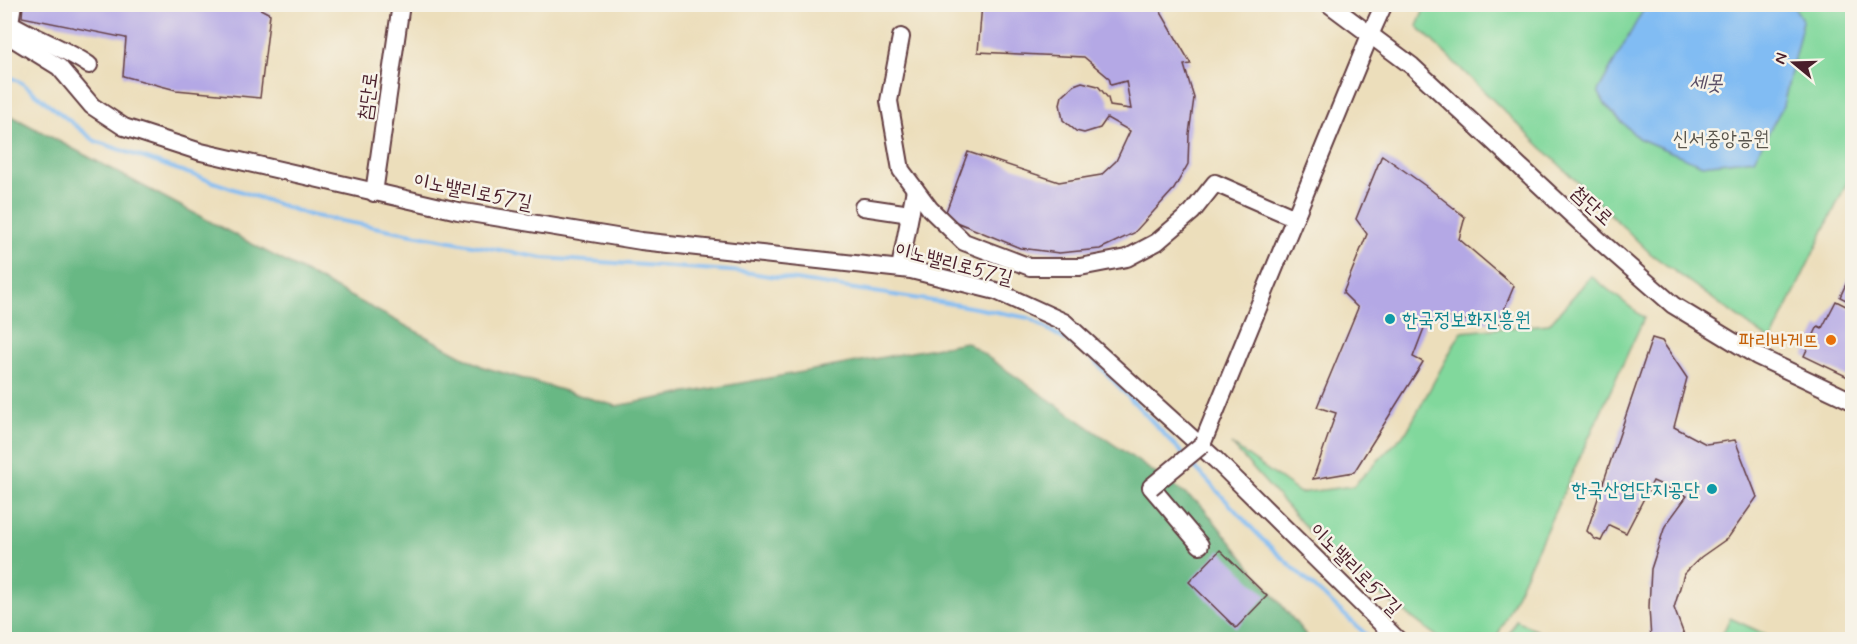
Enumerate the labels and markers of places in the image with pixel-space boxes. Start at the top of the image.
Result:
place label: 한국정보화진흥원 [1402,307,1531,334]
marker: 한국정보화진흥원 [1383,312,1397,326]
place label: 파리바게뜨 [1739,328,1819,355]
marker: 파리바게뜨 [1824,333,1838,347]
place label: 한국산업단지공단 [1571,477,1700,504]
marker: 한국산업단지공단 [1705,482,1719,496]

